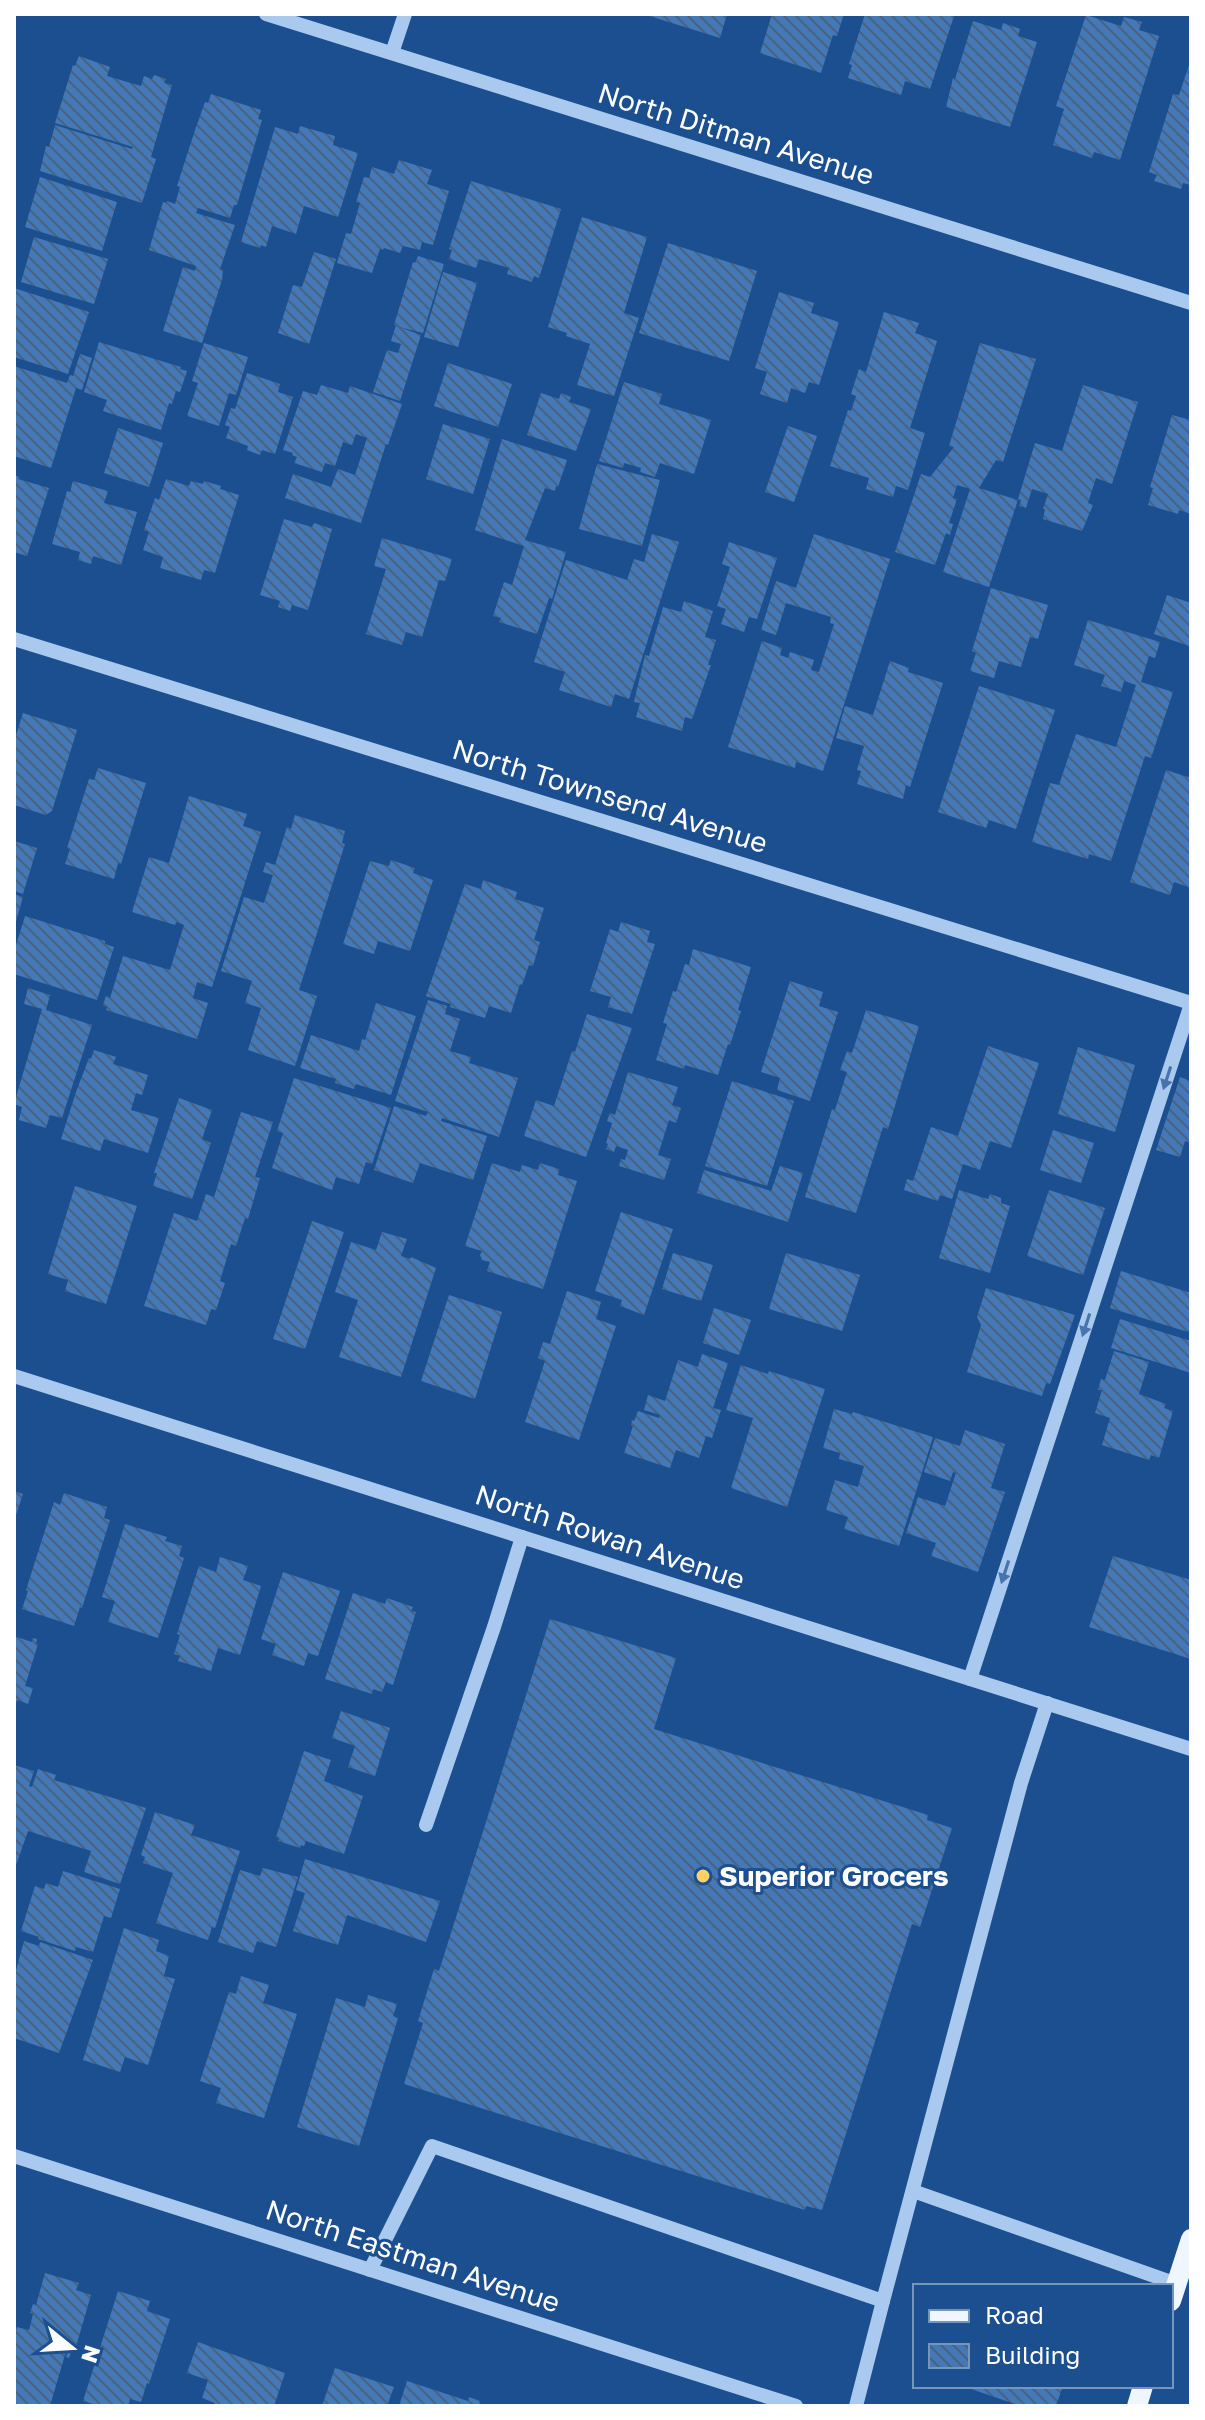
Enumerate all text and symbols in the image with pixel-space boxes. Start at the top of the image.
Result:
street label: North Ditman Avenue [594,76,878,191]
street label: North Townsend Avenue [449,732,772,859]
one-way arrow [1160,1066,1172,1090]
one-way arrow [1079,1314,1092,1338]
street label: North Rowan Avenue [471,1477,749,1596]
one-way arrow [998,1561,1011,1585]
place label: Superior Grocers [719,1859,949,1892]
marker: Superior Grocers [694,1867,712,1885]
street label: North Eastman Avenue [262,2192,564,2319]
legend [913,2284,1173,2388]
text: Road [985,2300,1044,2329]
north arrow [32,2308,112,2388]
text: Building [985,2340,1080,2369]
text: N [76,2342,107,2366]

